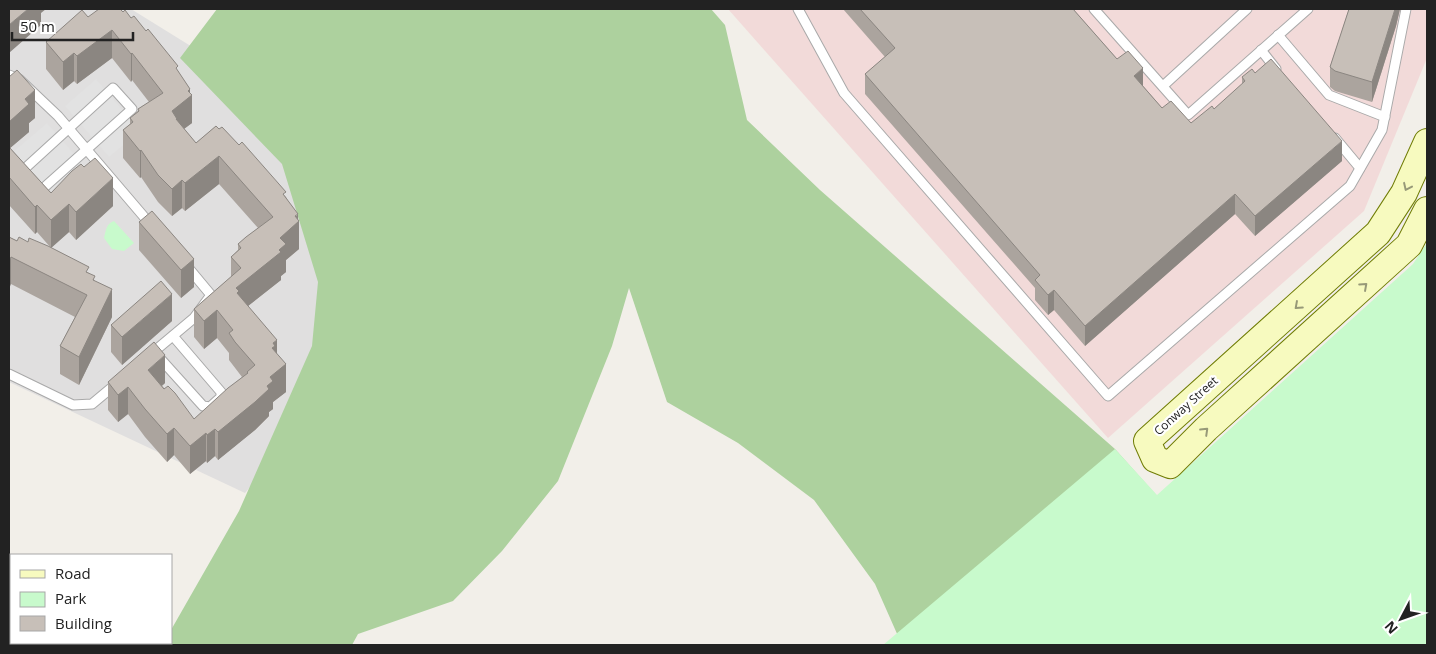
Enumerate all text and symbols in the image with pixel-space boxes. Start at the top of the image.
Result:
scale bar [12,10,134,42]
text: 50 m [20,16,55,36]
one-way arrow [1403,182,1413,191]
one-way arrow [1358,283,1367,292]
one-way arrow [1295,300,1304,309]
street label: Conway Street [1150,372,1221,439]
one-way arrow [1199,428,1208,437]
legend [10,554,172,644]
text: Road [55,563,91,583]
text: Park [55,588,86,608]
north arrow [1376,594,1426,644]
text: Building [55,613,112,633]
text: N [1380,617,1402,638]

